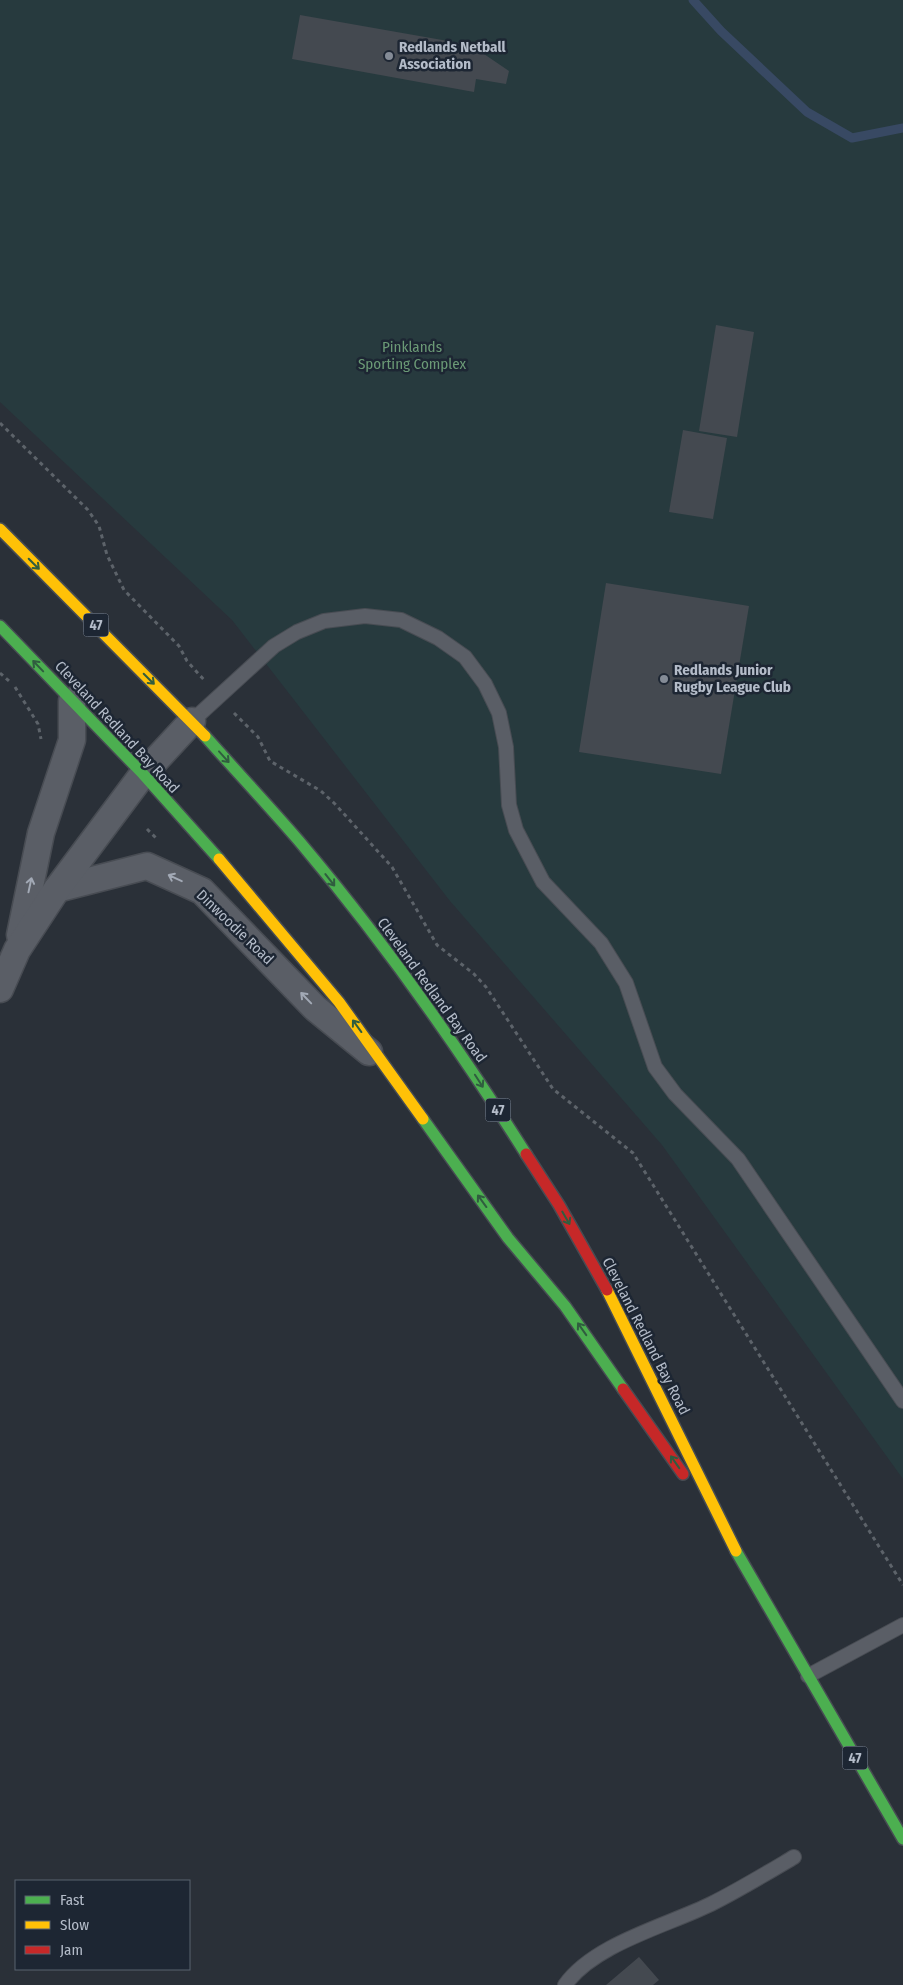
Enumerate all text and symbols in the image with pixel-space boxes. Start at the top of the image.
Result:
place label: Redlands Netball Association [398,38,506,73]
marker: Redlands Netball Association [383,50,395,62]
park label: Pinklands Sporting Complex [358,338,467,373]
one-way arrow [28,557,40,569]
road number: 47 [84,614,108,636]
street label: Cleveland Redland Bay Road [51,657,183,797]
one-way arrow [32,660,44,672]
place label: Redlands Junior Rugby League Club [674,661,791,696]
one-way arrow [143,672,155,684]
marker: Redlands Junior Rugby League Club [658,673,670,685]
one-way arrow [218,751,230,764]
one-way arrow [168,873,183,882]
one-way arrow [325,873,336,886]
one-way arrow [26,878,35,894]
street label: Dinwoodie Road [193,886,277,968]
street label: Cleveland Redland Bay Road [374,914,490,1066]
one-way arrow [300,992,312,1005]
one-way arrow [351,1020,362,1033]
one-way arrow [475,1073,485,1087]
road number: 47 [486,1098,510,1122]
one-way arrow [477,1194,487,1208]
one-way arrow [562,1210,572,1225]
street label: Cleveland Redland Bay Road [598,1254,694,1418]
one-way arrow [577,1322,587,1336]
one-way arrow [670,1455,680,1469]
road number: 47 [842,1746,868,1770]
legend [15,1880,190,1970]
text: Fast [60,1891,84,1909]
text: Slow [60,1916,89,1934]
text: Jam [60,1941,83,1959]

